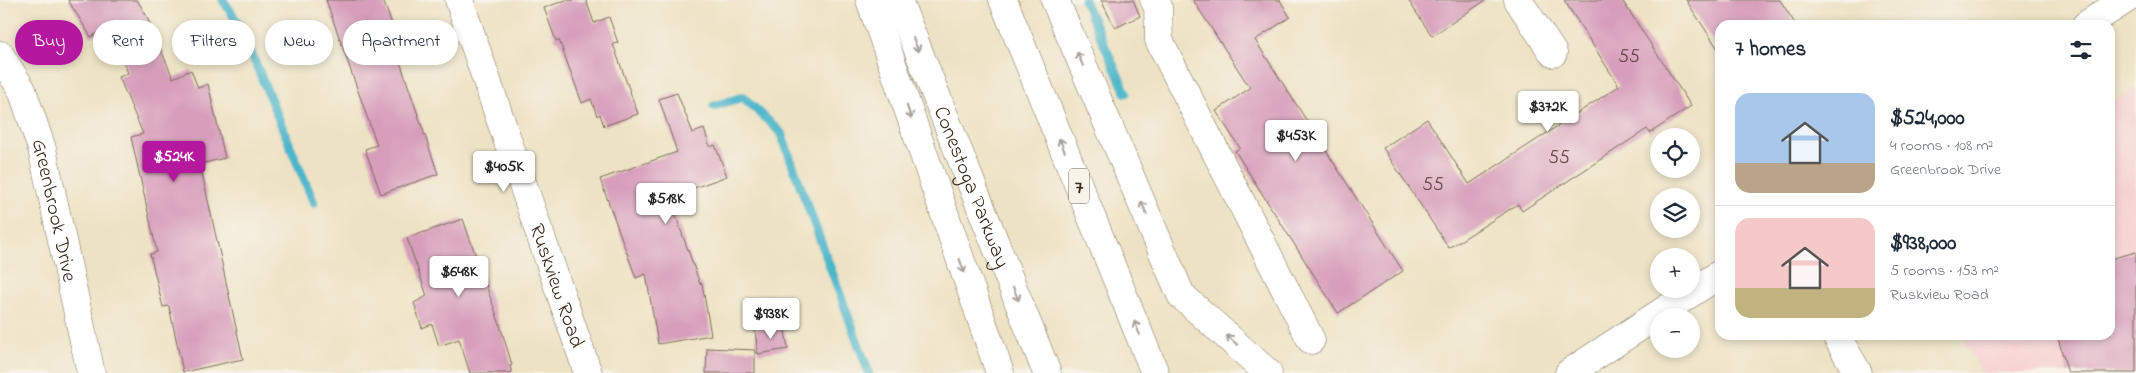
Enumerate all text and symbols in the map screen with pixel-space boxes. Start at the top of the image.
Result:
chip: Buy [15,20,83,65]
chip: Rent [93,20,162,65]
chip: Filters [172,20,255,65]
chip: New [265,20,333,65]
chip: Apartment [343,20,458,65]
text: 7 homes [1735,35,1806,65]
icon: filters [2067,36,2095,64]
one-way arrow [912,37,921,52]
house number: 55 [1618,44,1640,71]
one-way arrow [1075,52,1084,67]
pin: $372K [1513,90,1583,133]
text: $372K [1529,95,1567,119]
street label: Conestoga Parkway [925,102,1016,273]
one-way arrow [905,104,914,119]
text: $524,000 [1890,104,1965,134]
icon: home [1775,113,1835,173]
pin: $453K [1261,120,1331,162]
text: $453K [1276,124,1316,148]
map controls [1650,128,1700,358]
button: locate [1650,128,1700,178]
text: 4 rooms · 108 m² [1890,134,1993,158]
street label: Greenbrook Drive [22,135,84,285]
one-way arrow [1057,138,1066,153]
pin: $524K [139,140,209,183]
text: $524K [153,145,195,169]
house number: 55 [1548,145,1570,172]
pin: $405K [469,150,539,193]
text: $405K [484,155,524,179]
text: Greenbrook Drive [1890,158,2001,182]
road number: 7 [1069,168,1089,204]
house number: 55 [1422,172,1444,199]
pin: $518K [631,182,701,225]
text: $518K [647,187,685,211]
button: layers [1650,188,1700,238]
one-way arrow [1138,201,1148,216]
street label: Ruskview Road [520,220,591,352]
text: $938,000 [1890,229,1956,259]
icon: home [1775,238,1835,298]
button: + [1650,248,1700,298]
pin: $648K [424,256,494,298]
one-way arrow [958,257,967,273]
text: 5 rooms · 153 m² [1890,259,1999,283]
text: $648K [440,260,478,284]
text: Ruskview Road [1890,283,1989,307]
one-way arrow [1012,286,1021,301]
pin: $938K [736,298,806,340]
text: $938K [754,302,788,326]
button: − [1650,308,1700,358]
one-way arrow [1131,321,1141,336]
one-way arrow [1225,335,1238,346]

